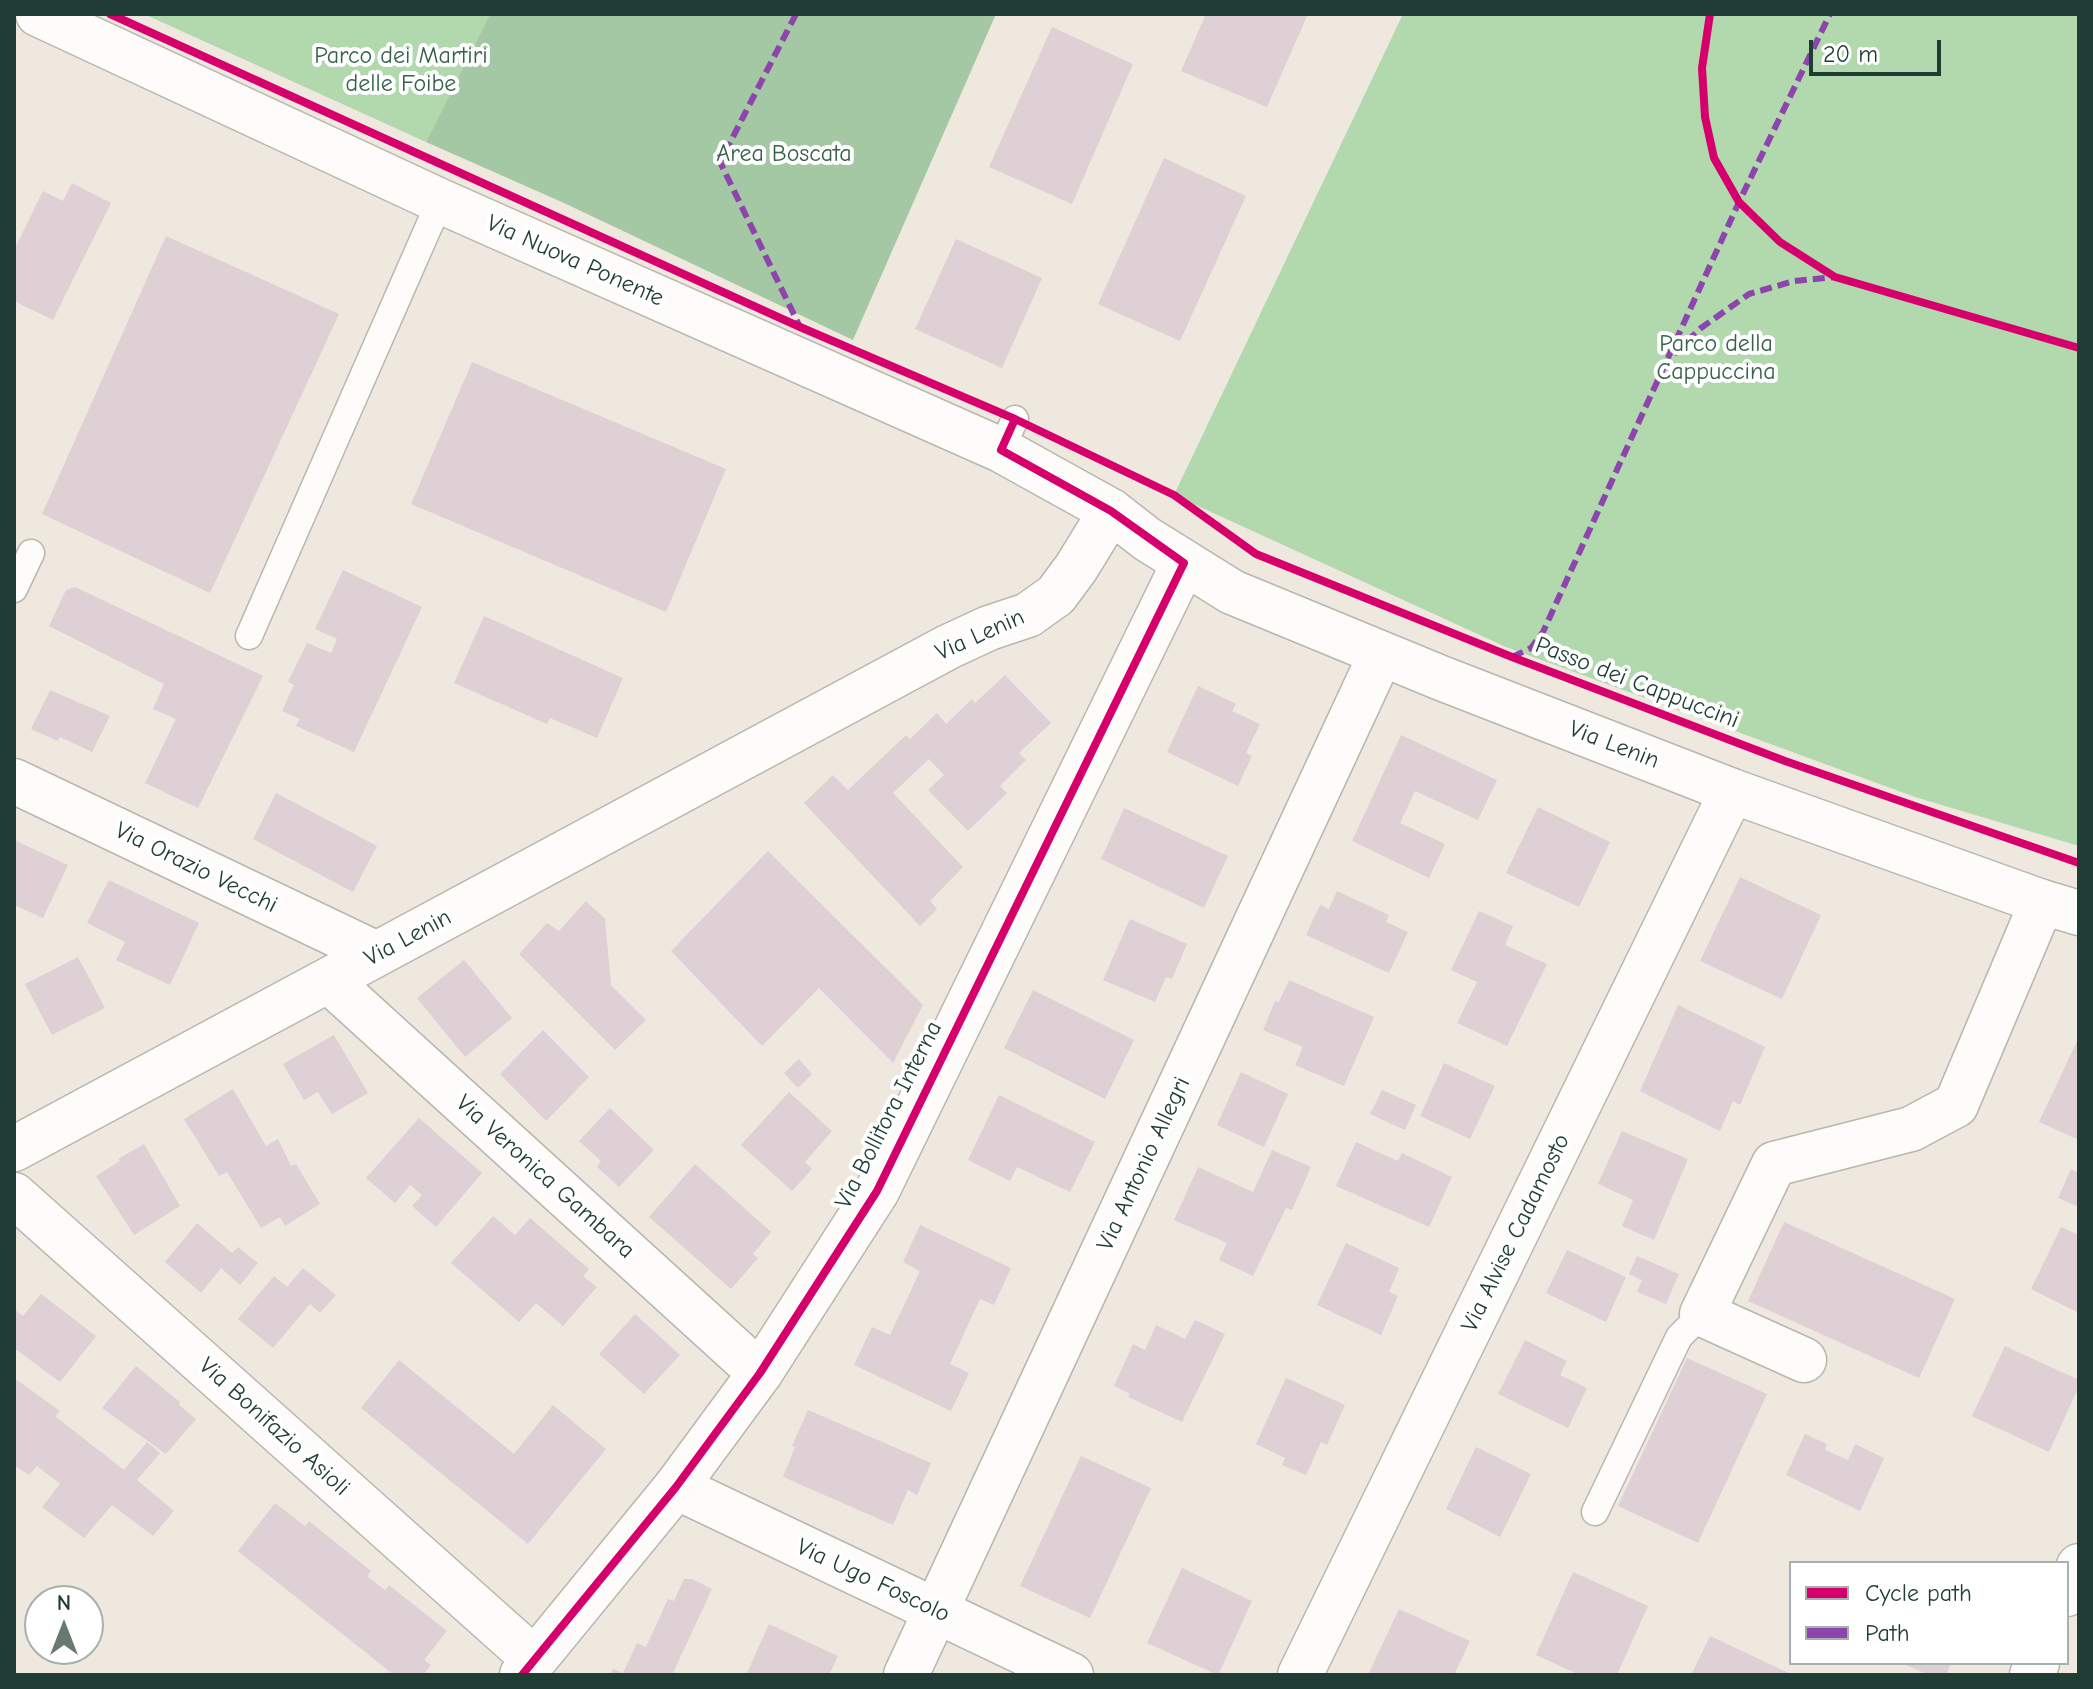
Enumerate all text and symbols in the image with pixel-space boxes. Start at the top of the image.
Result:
scale bar [1813,24,1945,74]
text: 20 m [1823,40,1878,68]
park label: Parco dei Martiri delle Foibe [314,42,488,98]
park label: Area Boscata [716,140,852,168]
street label: Via Nuova Ponente [482,209,668,313]
park label: Parco della Cappuccina [1656,330,1776,386]
street label: Via Lenin [931,603,1029,667]
street label: Passo dei Cappuccini [1531,631,1743,735]
street label: Via Lenin [1565,715,1663,775]
street label: Via Orazio Vecchi [110,816,282,920]
street label: Via Lenin [360,903,456,973]
street label: Via Bollitora Interna [829,1016,949,1214]
street label: Via Antonio Allegri [1091,1073,1197,1255]
street label: Via Veronica Gambara [450,1089,640,1265]
street label: Via Alvise Cadamosto [1456,1129,1576,1337]
street label: Via Bonifazio Asioli [193,1352,355,1502]
street label: Via Ugo Foscolo [792,1533,954,1629]
legend [1789,1561,2069,1665]
text: Cycle path [1865,1579,1972,1607]
north arrow [24,1585,104,1665]
text: N [57,1590,71,1616]
text: Path [1865,1619,1910,1647]

